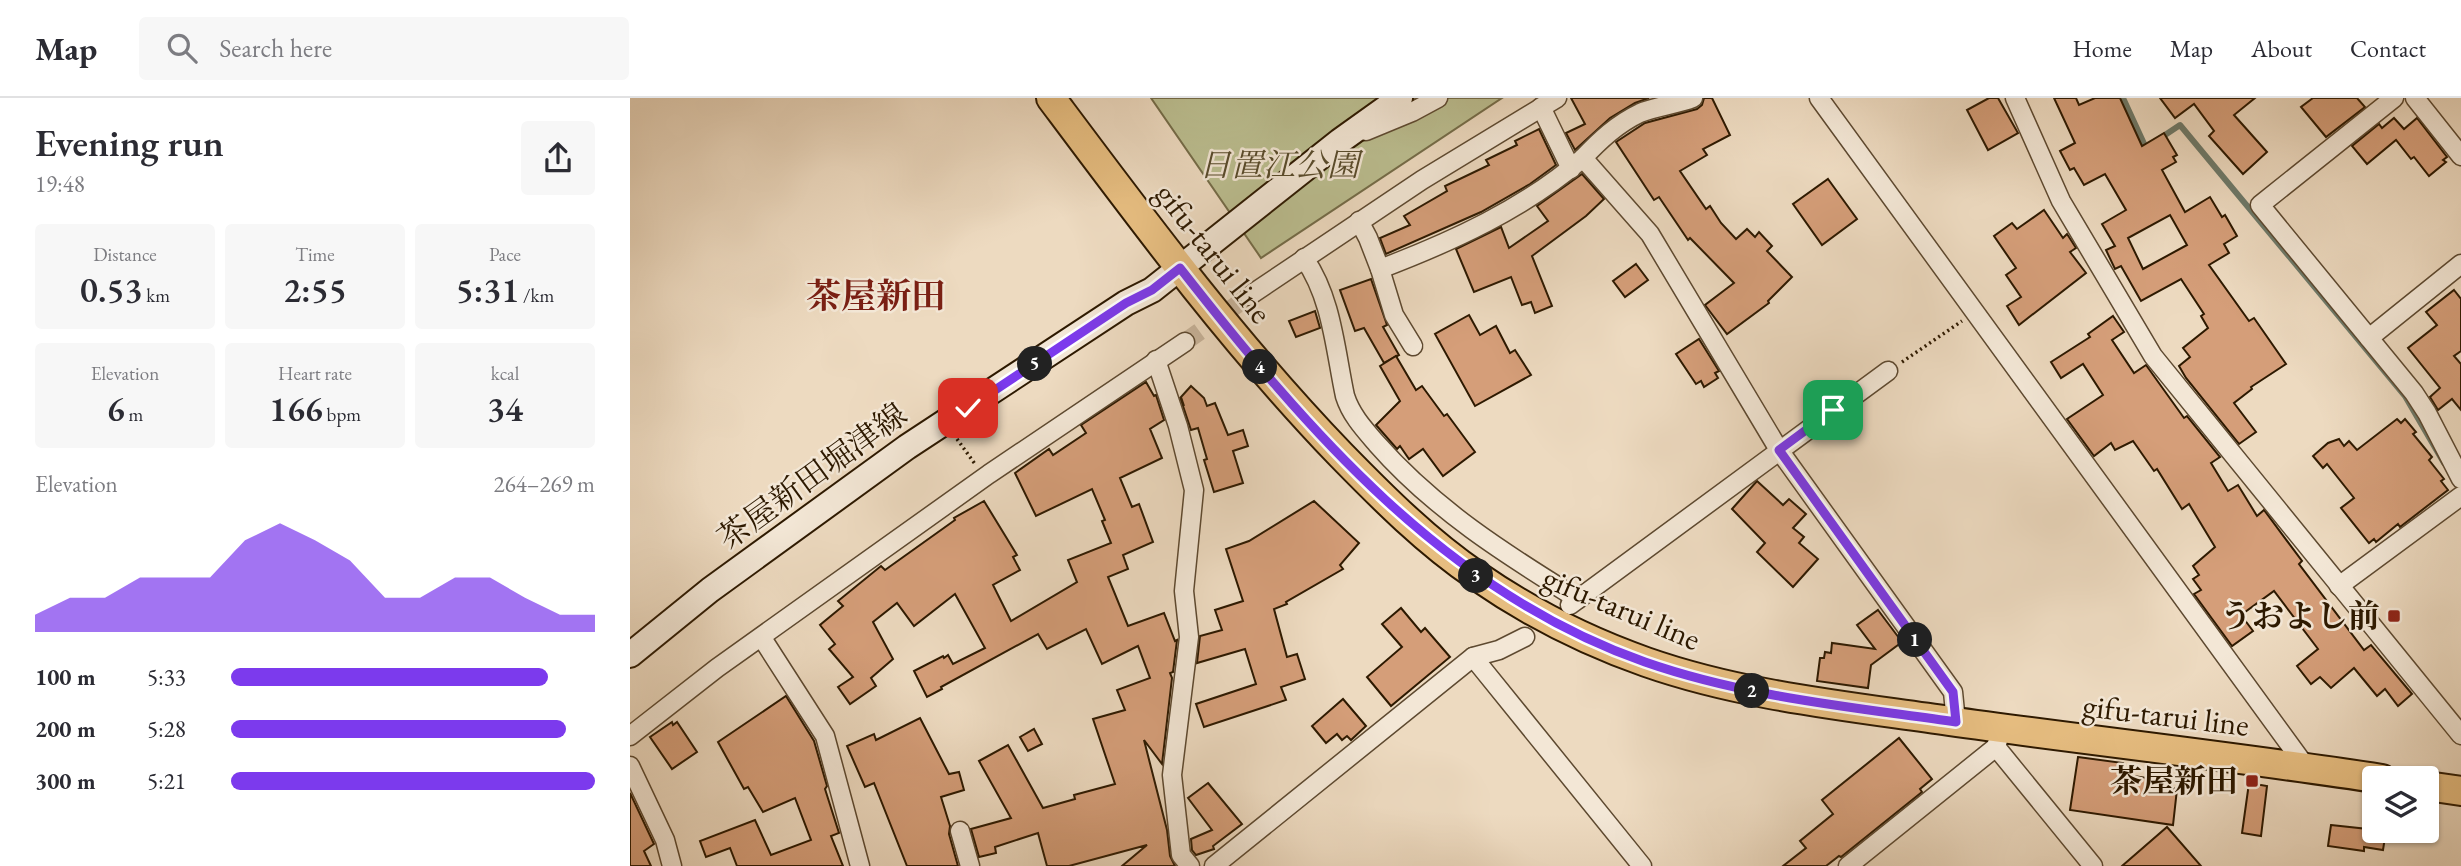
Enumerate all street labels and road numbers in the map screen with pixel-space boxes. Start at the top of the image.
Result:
street label: gifu-tarui line [1146,174,1282,332]
street label: 茶屋新田堀津線 [709,393,915,559]
street label: gifu-tarui line [1537,556,1707,660]
street label: gifu-tarui line [2081,684,2251,746]

